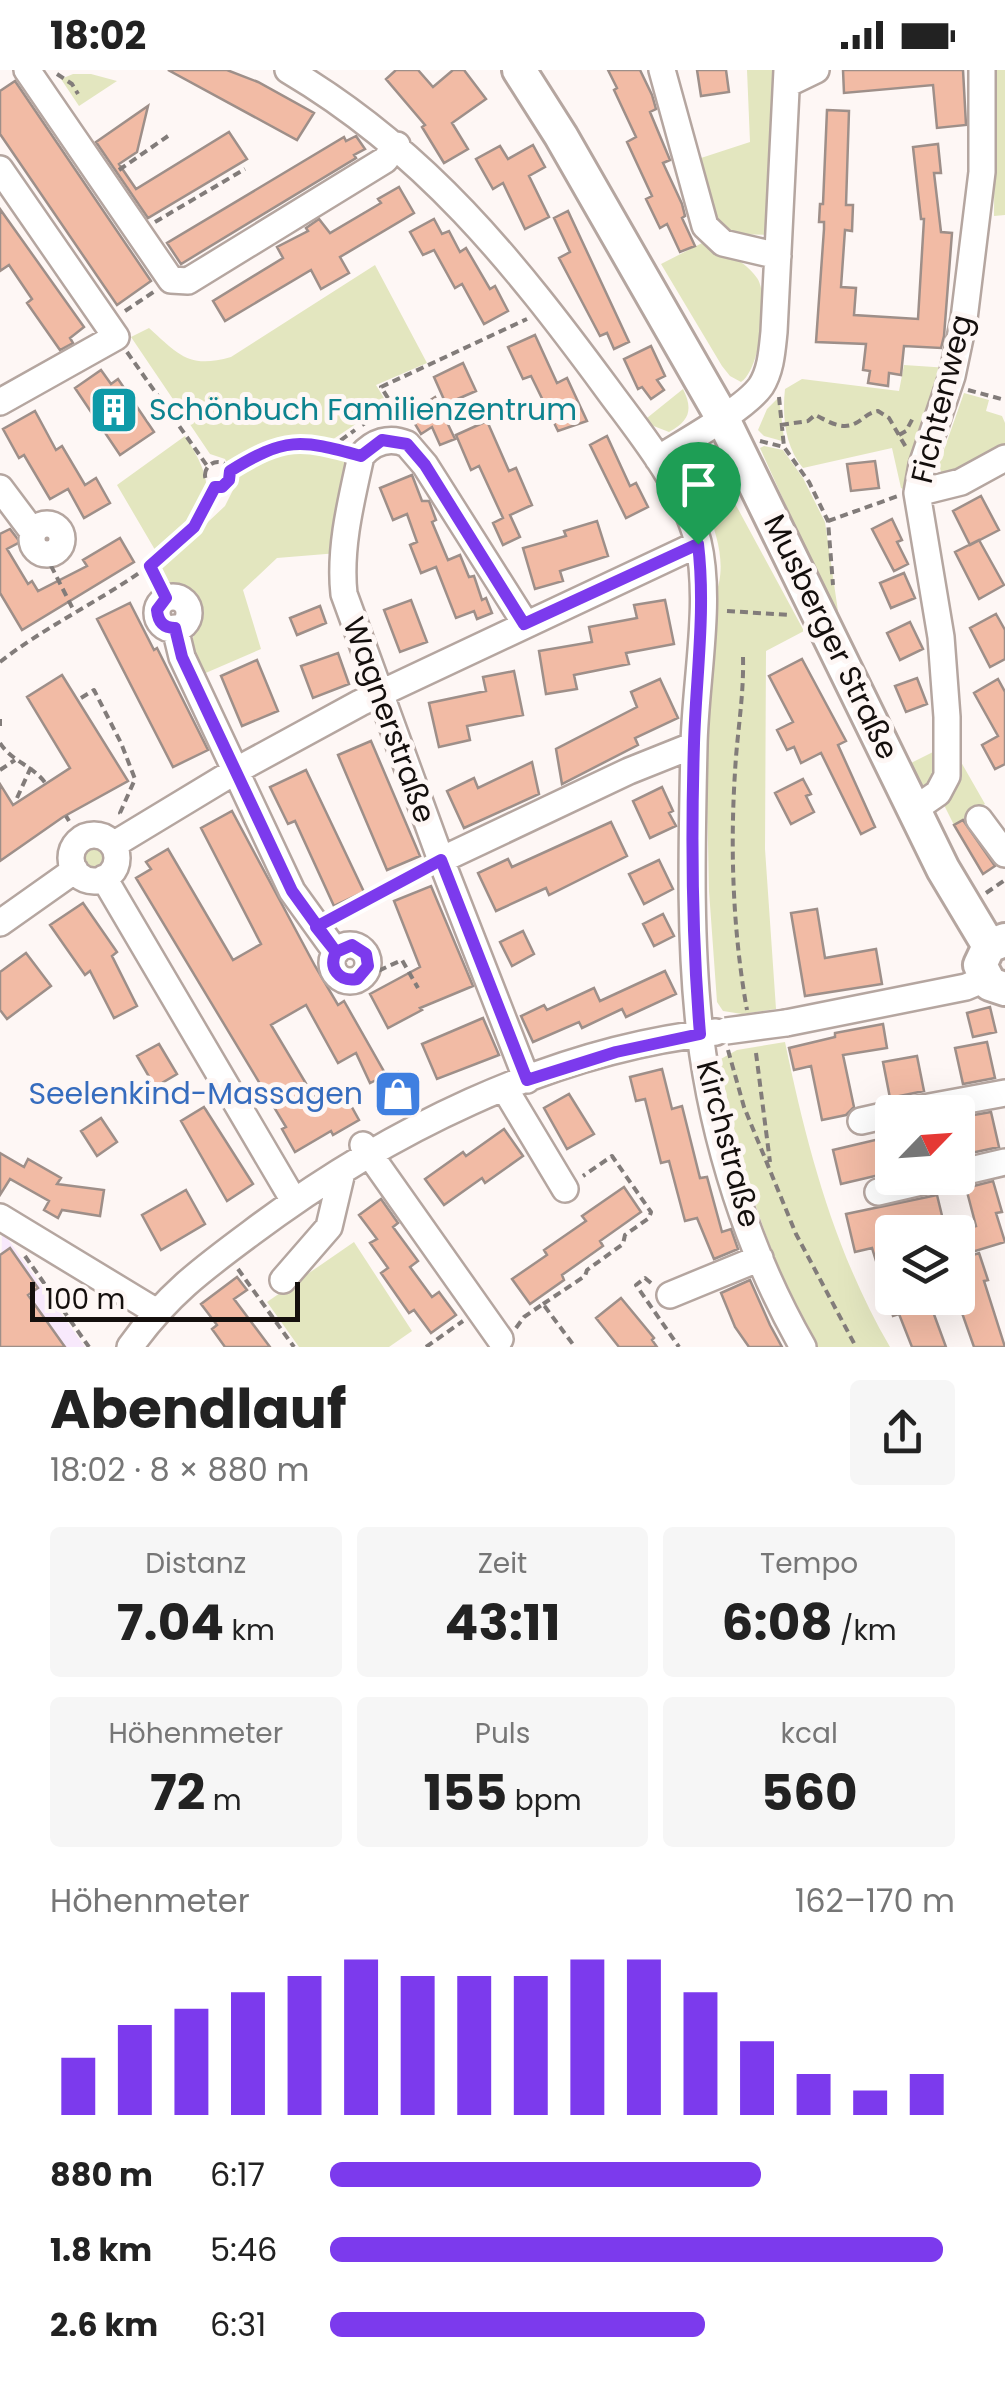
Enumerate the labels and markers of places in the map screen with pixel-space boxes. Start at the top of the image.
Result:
building icon: Schönbuch Familienzentrum [88,384,140,436]
place label: Schönbuch Familienzentrum [149,388,577,431]
pin [656,442,741,545]
shop icon: Seelenkind-Massagen [372,1068,424,1120]
place label: Seelenkind-Massagen [28,1072,363,1115]

